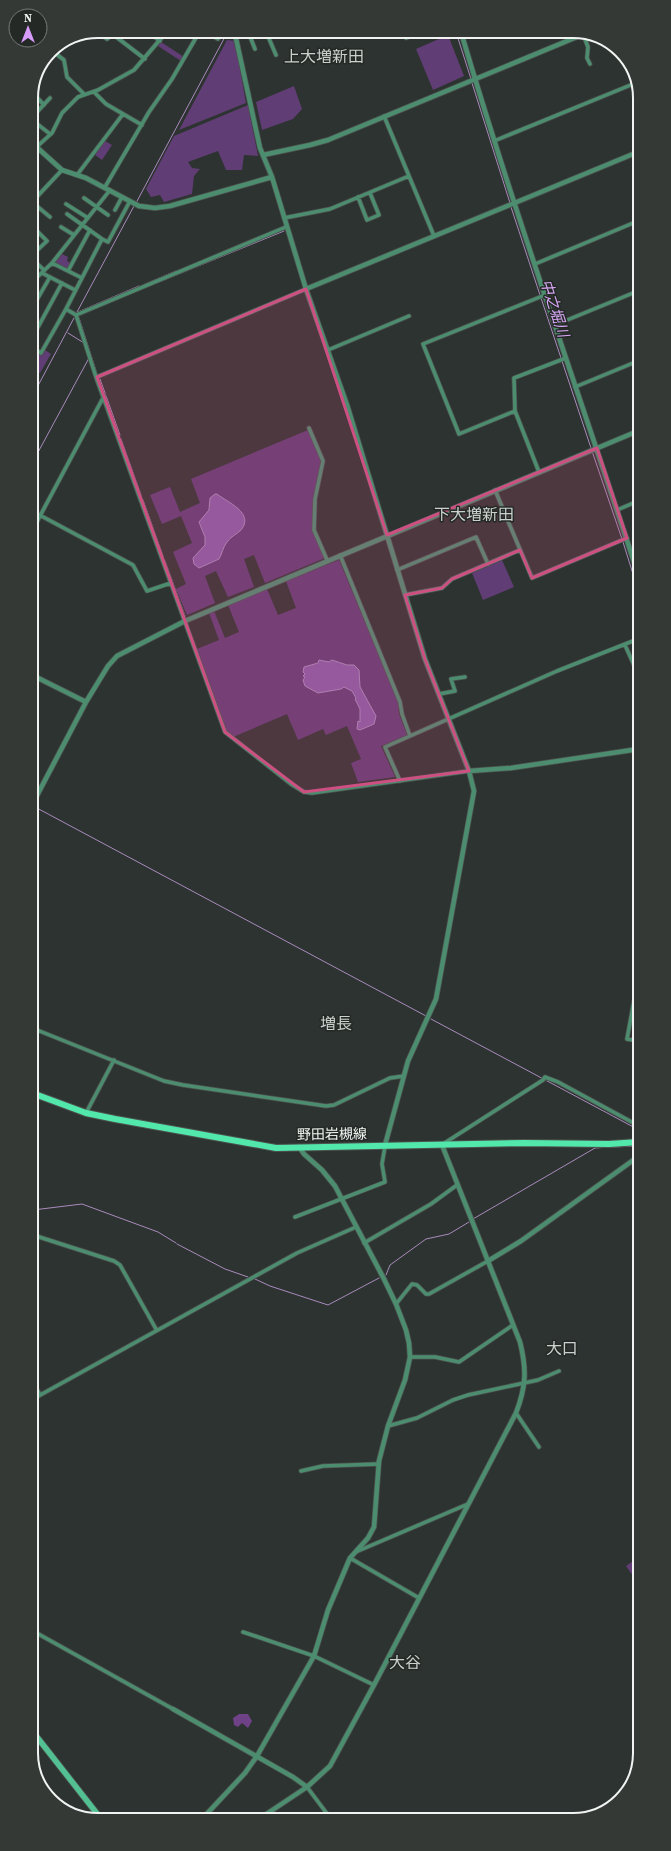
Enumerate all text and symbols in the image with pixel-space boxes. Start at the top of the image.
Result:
north arrow [8,8,48,48]
text: N [24,11,32,26]
district label: 上大増新田 [284,45,364,67]
water label: 中之堀川 [536,276,575,342]
district label: 下大増新田 [434,503,514,525]
district label: 増長 [320,1012,352,1034]
street label: 野田岩槻線 [297,1123,367,1145]
district label: 大口 [546,1337,578,1359]
district label: 大谷 [389,1651,421,1673]

